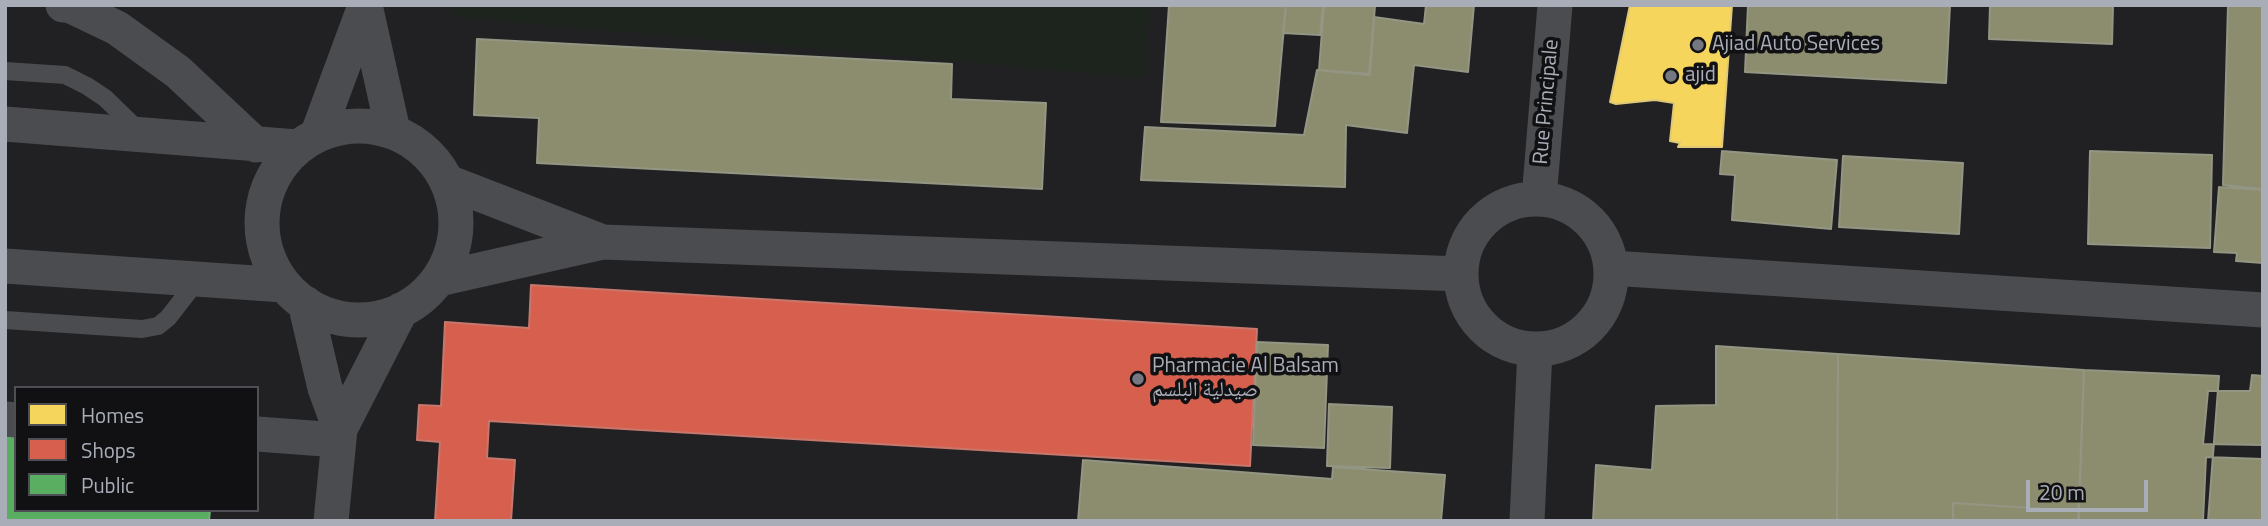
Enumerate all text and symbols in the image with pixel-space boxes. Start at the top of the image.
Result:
place label: Ajiad Auto Services [1712,32,1880,58]
marker: Ajiad Auto Services [1690,37,1706,53]
street label: Rue Principale [1529,38,1565,166]
place label: ajid [1685,63,1716,89]
marker: ajid [1663,68,1679,84]
place label: Pharmacie Al Balsam صيدلية البلسم [1152,354,1339,404]
marker: Pharmacie Al Balsam صيدلية البلسم [1130,371,1146,387]
legend [14,386,259,512]
text: Homes [81,399,144,431]
text: Shops [81,434,136,466]
scale bar [2030,466,2152,510]
text: Public [81,469,134,501]
text: 20 m [2039,476,2085,508]

